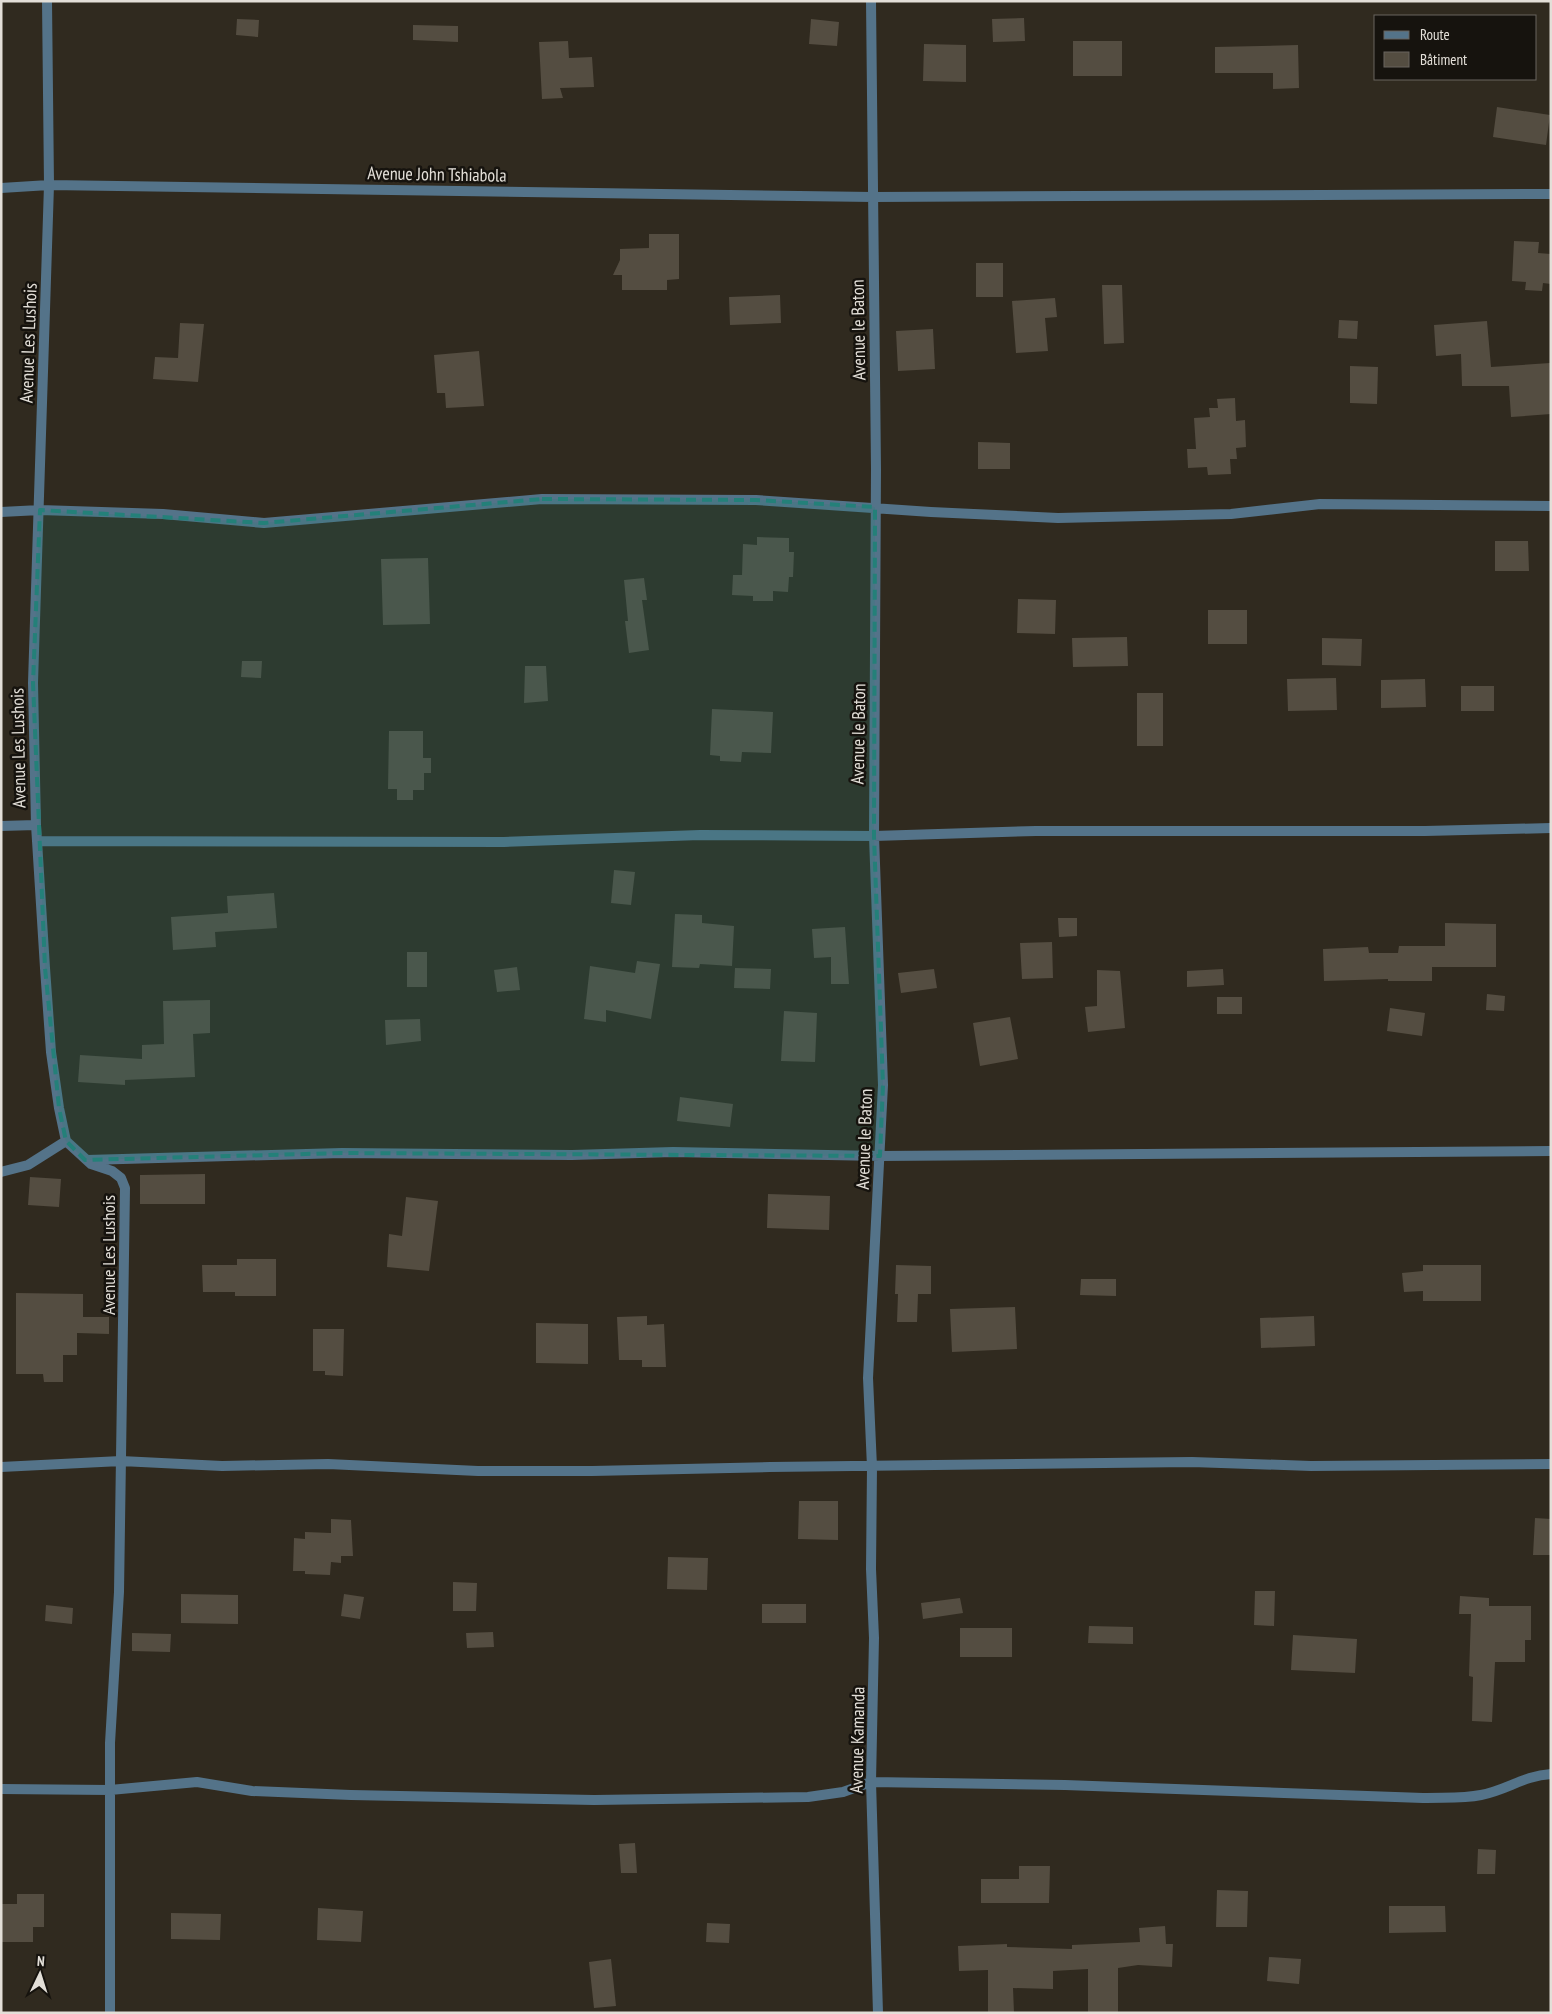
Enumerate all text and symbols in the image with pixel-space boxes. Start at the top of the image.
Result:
legend [1374,15,1537,80]
text: Route [1420,25,1450,44]
text: Bâtiment [1420,50,1467,69]
street label: Avenue John Tshiabola [367,161,507,187]
street label: Avenue le Baton [846,279,870,381]
street label: Avenue Les Lushois [14,283,42,403]
street label: Avenue le Baton [846,683,870,785]
street label: Avenue Les Lushois [5,688,31,808]
street label: Avenue le Baton [851,1088,877,1190]
street label: Avenue Les Lushois [97,1195,120,1315]
street label: Avenue Kamanda [845,1686,869,1794]
north arrow [15,1949,65,1999]
text: N [37,1952,45,1970]

